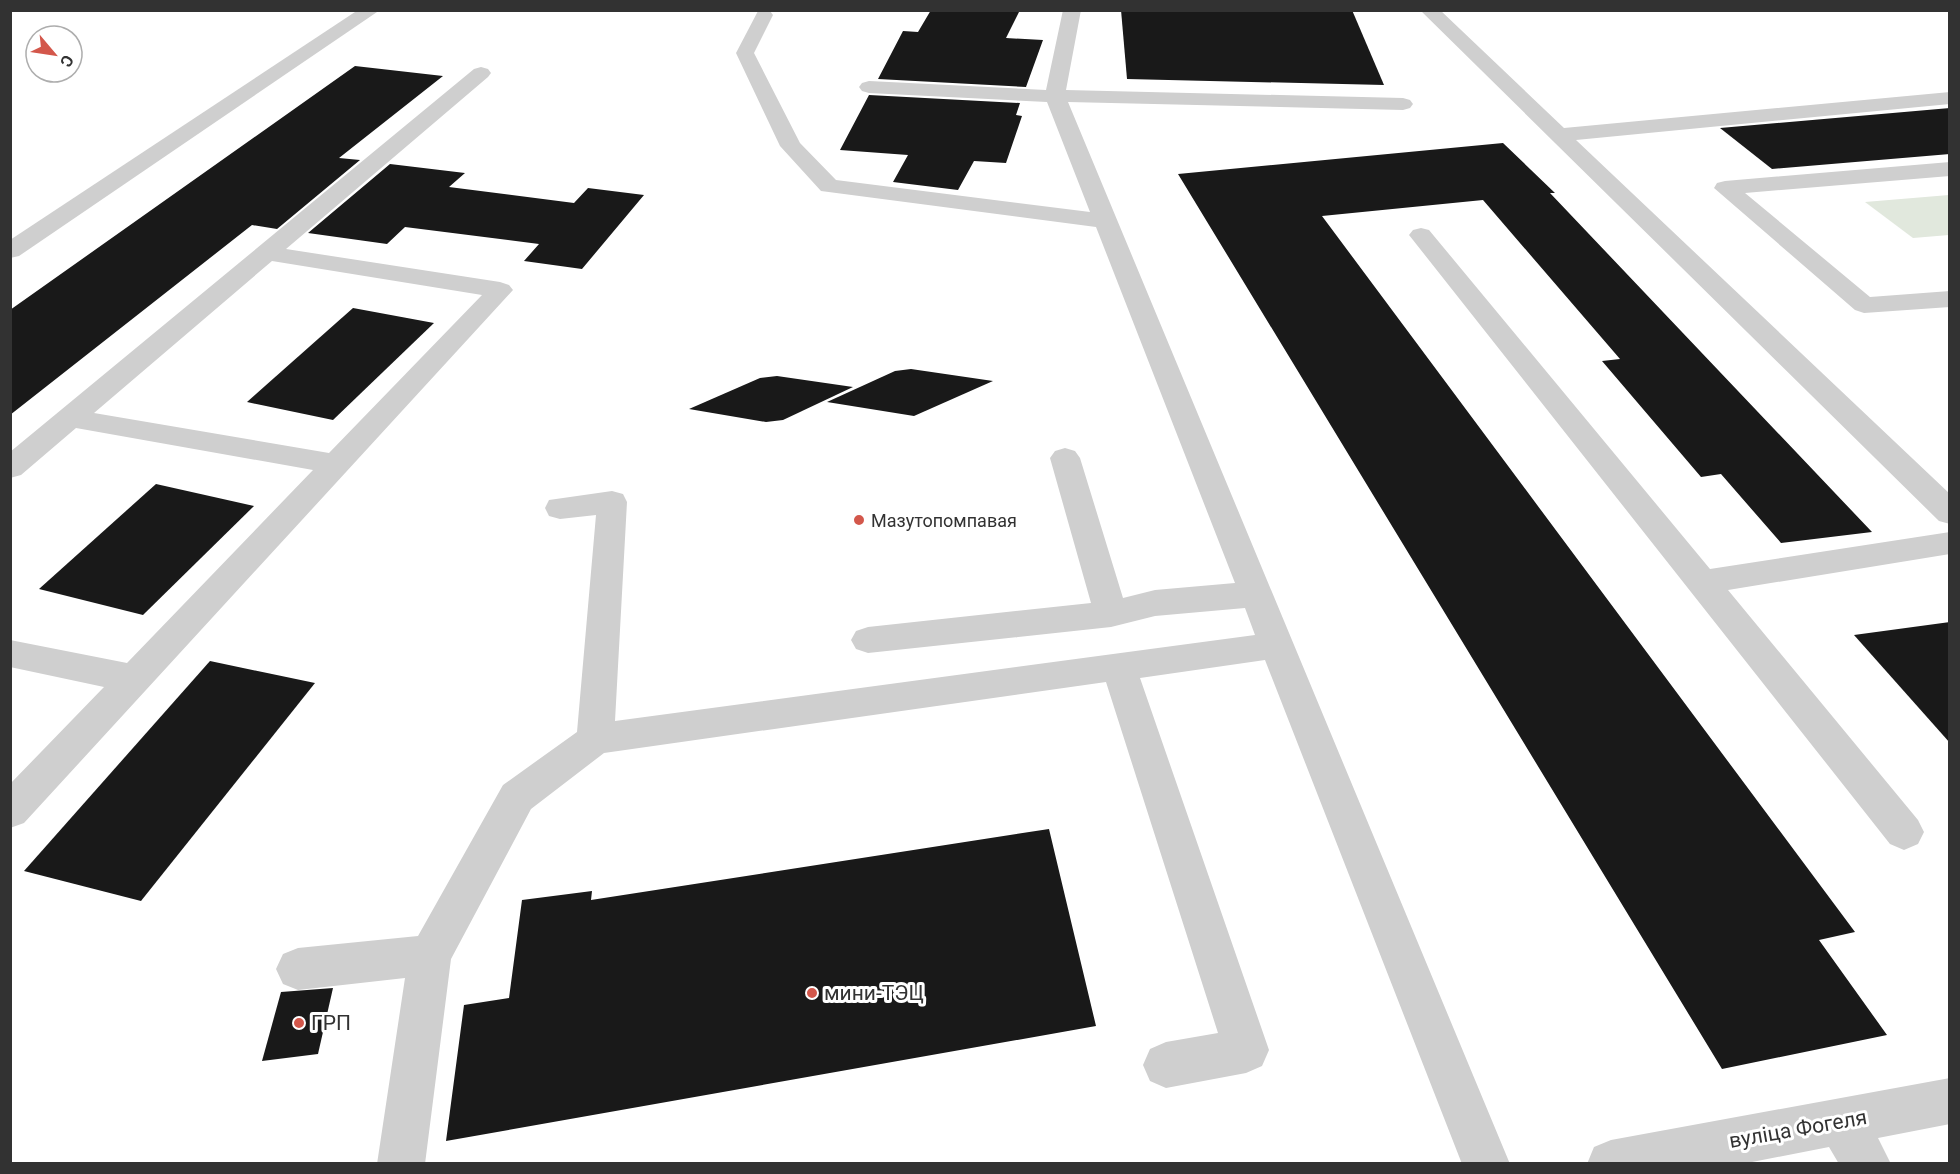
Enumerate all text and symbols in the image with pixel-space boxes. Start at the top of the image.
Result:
north arrow [24,24,84,84]
text: С [56,52,78,70]
place label: Мазутопомпавая [871,510,1017,531]
marker: Мазутопомпавая [852,513,866,527]
place label: мини-ТЭЦ [824,981,924,1005]
marker: мини-ТЭЦ [805,986,819,1000]
place label: ГРП [311,1011,351,1035]
marker: ГРП [292,1016,306,1030]
street label: вуліца Фогеля [1727,1105,1869,1153]

